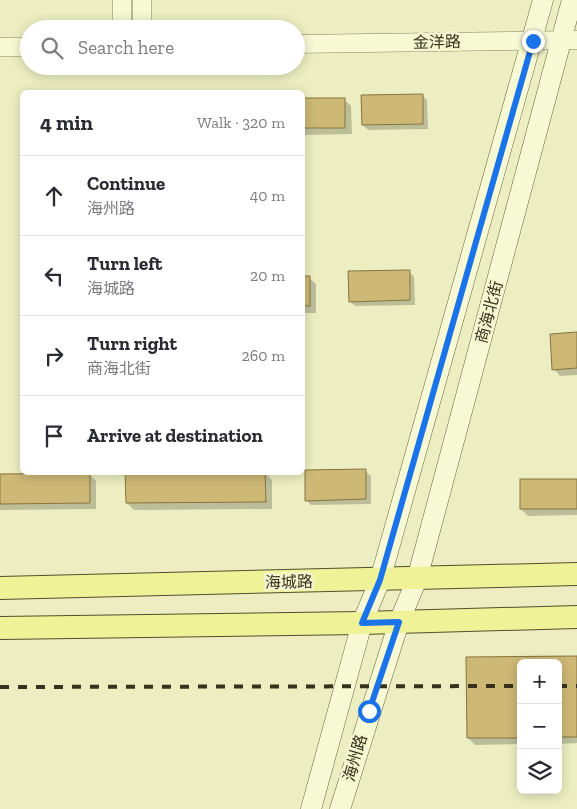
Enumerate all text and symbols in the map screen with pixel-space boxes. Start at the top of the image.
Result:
search box [20,20,305,75]
route end [522,30,545,53]
street label: 金洋路 [413,32,461,52]
icon: search [38,34,66,62]
text: Search here [78,36,174,59]
text: 4 min [40,110,93,135]
text: Walk · 320 m [197,113,285,132]
text: Continue [87,172,165,195]
icon: ahead [40,182,68,210]
text: 40 m [250,186,285,205]
text: 海州路 [87,199,135,218]
text: Turn left [87,252,162,275]
icon: left [40,262,68,290]
text: 20 m [250,266,285,285]
text: 海城路 [87,279,135,298]
street label: 商海北街 [472,279,506,345]
text: Turn right [87,332,177,355]
icon: right [40,342,68,370]
text: 260 m [242,346,285,365]
text: 商海北街 [87,359,151,378]
icon: arrive [40,422,68,450]
text: Arrive at destination [87,424,263,447]
street label: 海城路 [265,572,313,592]
map controls [517,659,562,794]
button: + [517,659,562,704]
route start [358,700,381,723]
button: − [517,704,562,749]
street label: 海州路 [339,732,371,784]
button: layers [517,749,562,794]

